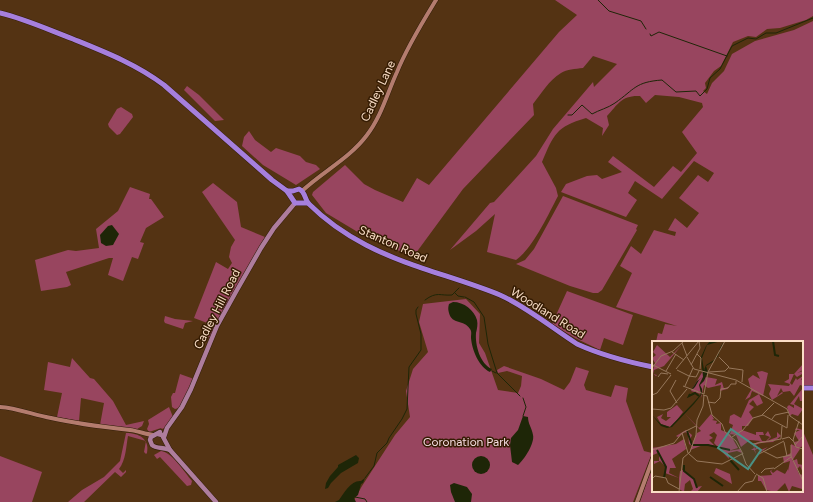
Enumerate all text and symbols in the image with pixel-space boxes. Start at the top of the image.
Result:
street label: Cadley Lane [358,58,398,124]
street label: Stanton Road [357,223,429,265]
street label: Cadley Hill Road [191,267,243,351]
street label: Woodland Road [508,285,588,341]
inset map [652,341,803,492]
park label: Coronation Park [423,435,509,449]

